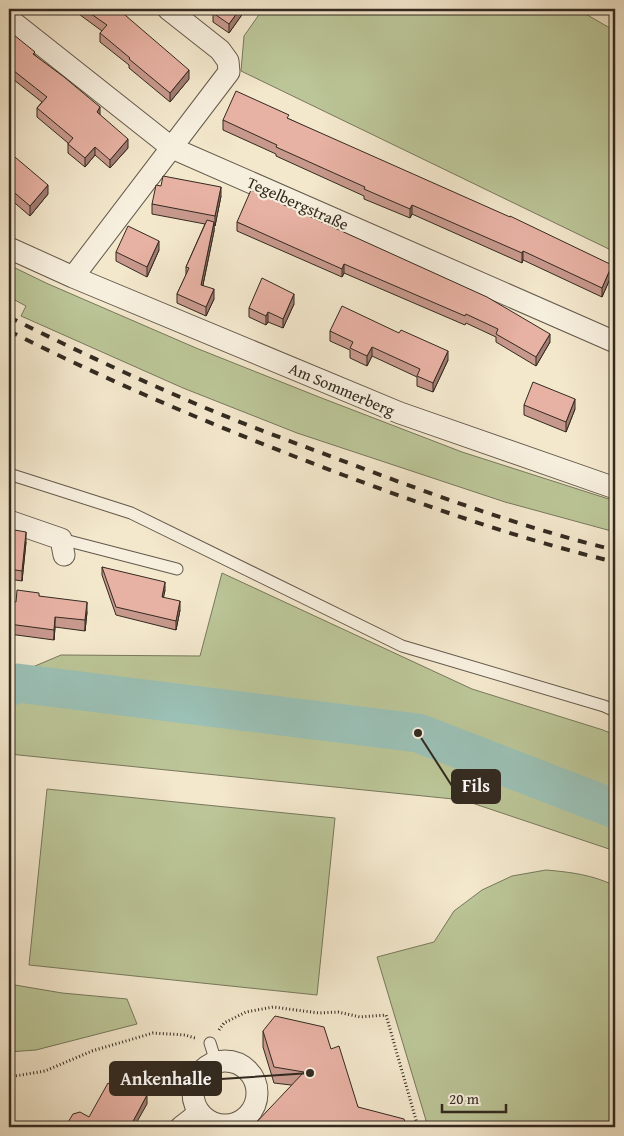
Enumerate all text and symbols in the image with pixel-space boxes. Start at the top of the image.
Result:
street label: Tegelbergstraße [243,170,353,236]
street label: Am Sommerberg [285,356,399,422]
callout: Fils [452,770,500,803]
text: Fils [462,772,490,799]
callout: Ankenhalle [110,1062,221,1095]
text: Ankenhalle [120,1065,212,1092]
scale bar [442,1081,505,1113]
text: 20 m [449,1088,480,1109]

